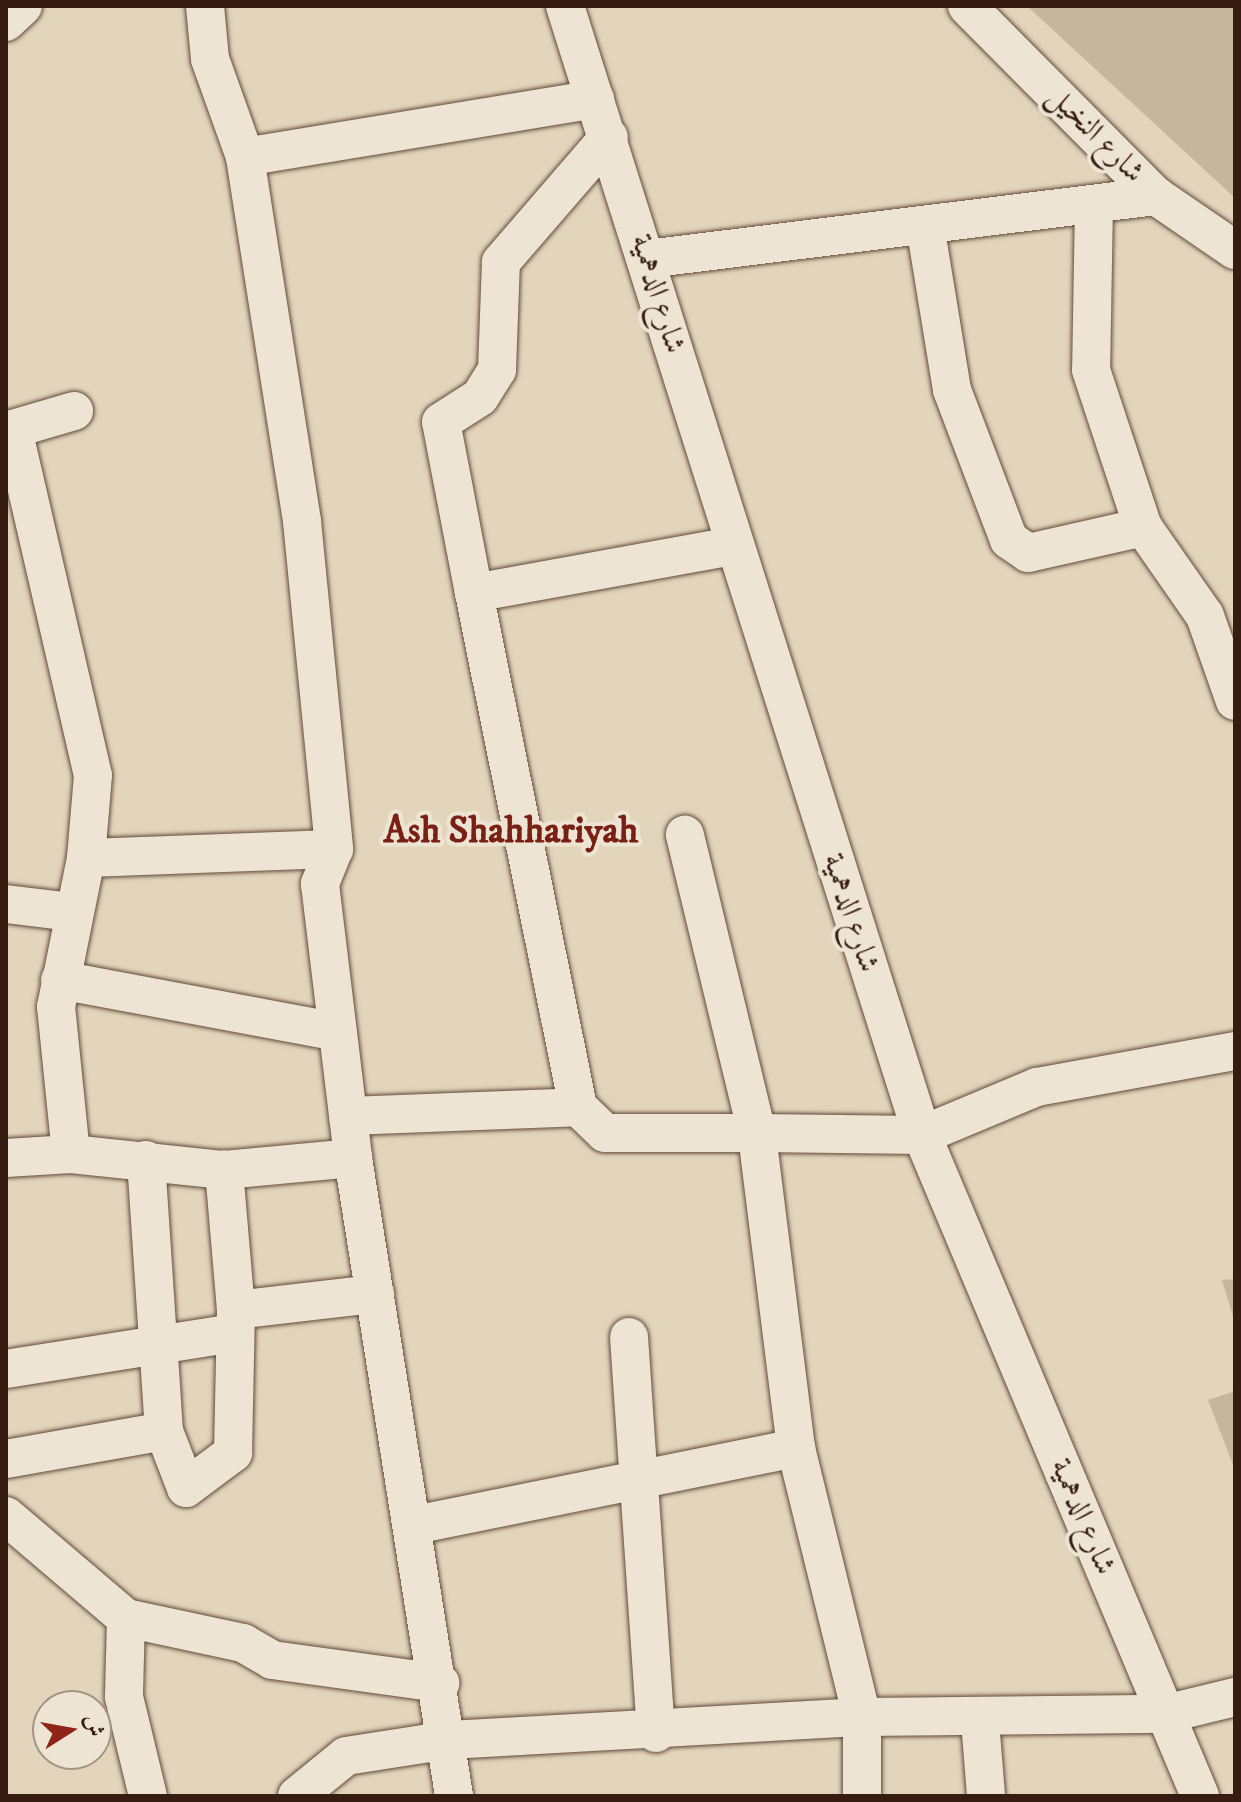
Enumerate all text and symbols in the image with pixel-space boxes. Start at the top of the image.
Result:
street label: شارع النخيل [1039,79,1151,191]
street label: شارع الدهمية [622,230,692,358]
district label: Ash Shahhariyah [384,809,638,855]
street label: شارع الدهمية [814,849,886,977]
street label: شارع الدهمية [1041,1454,1123,1580]
north arrow [32,1690,112,1770]
text: ش [79,1712,109,1739]

